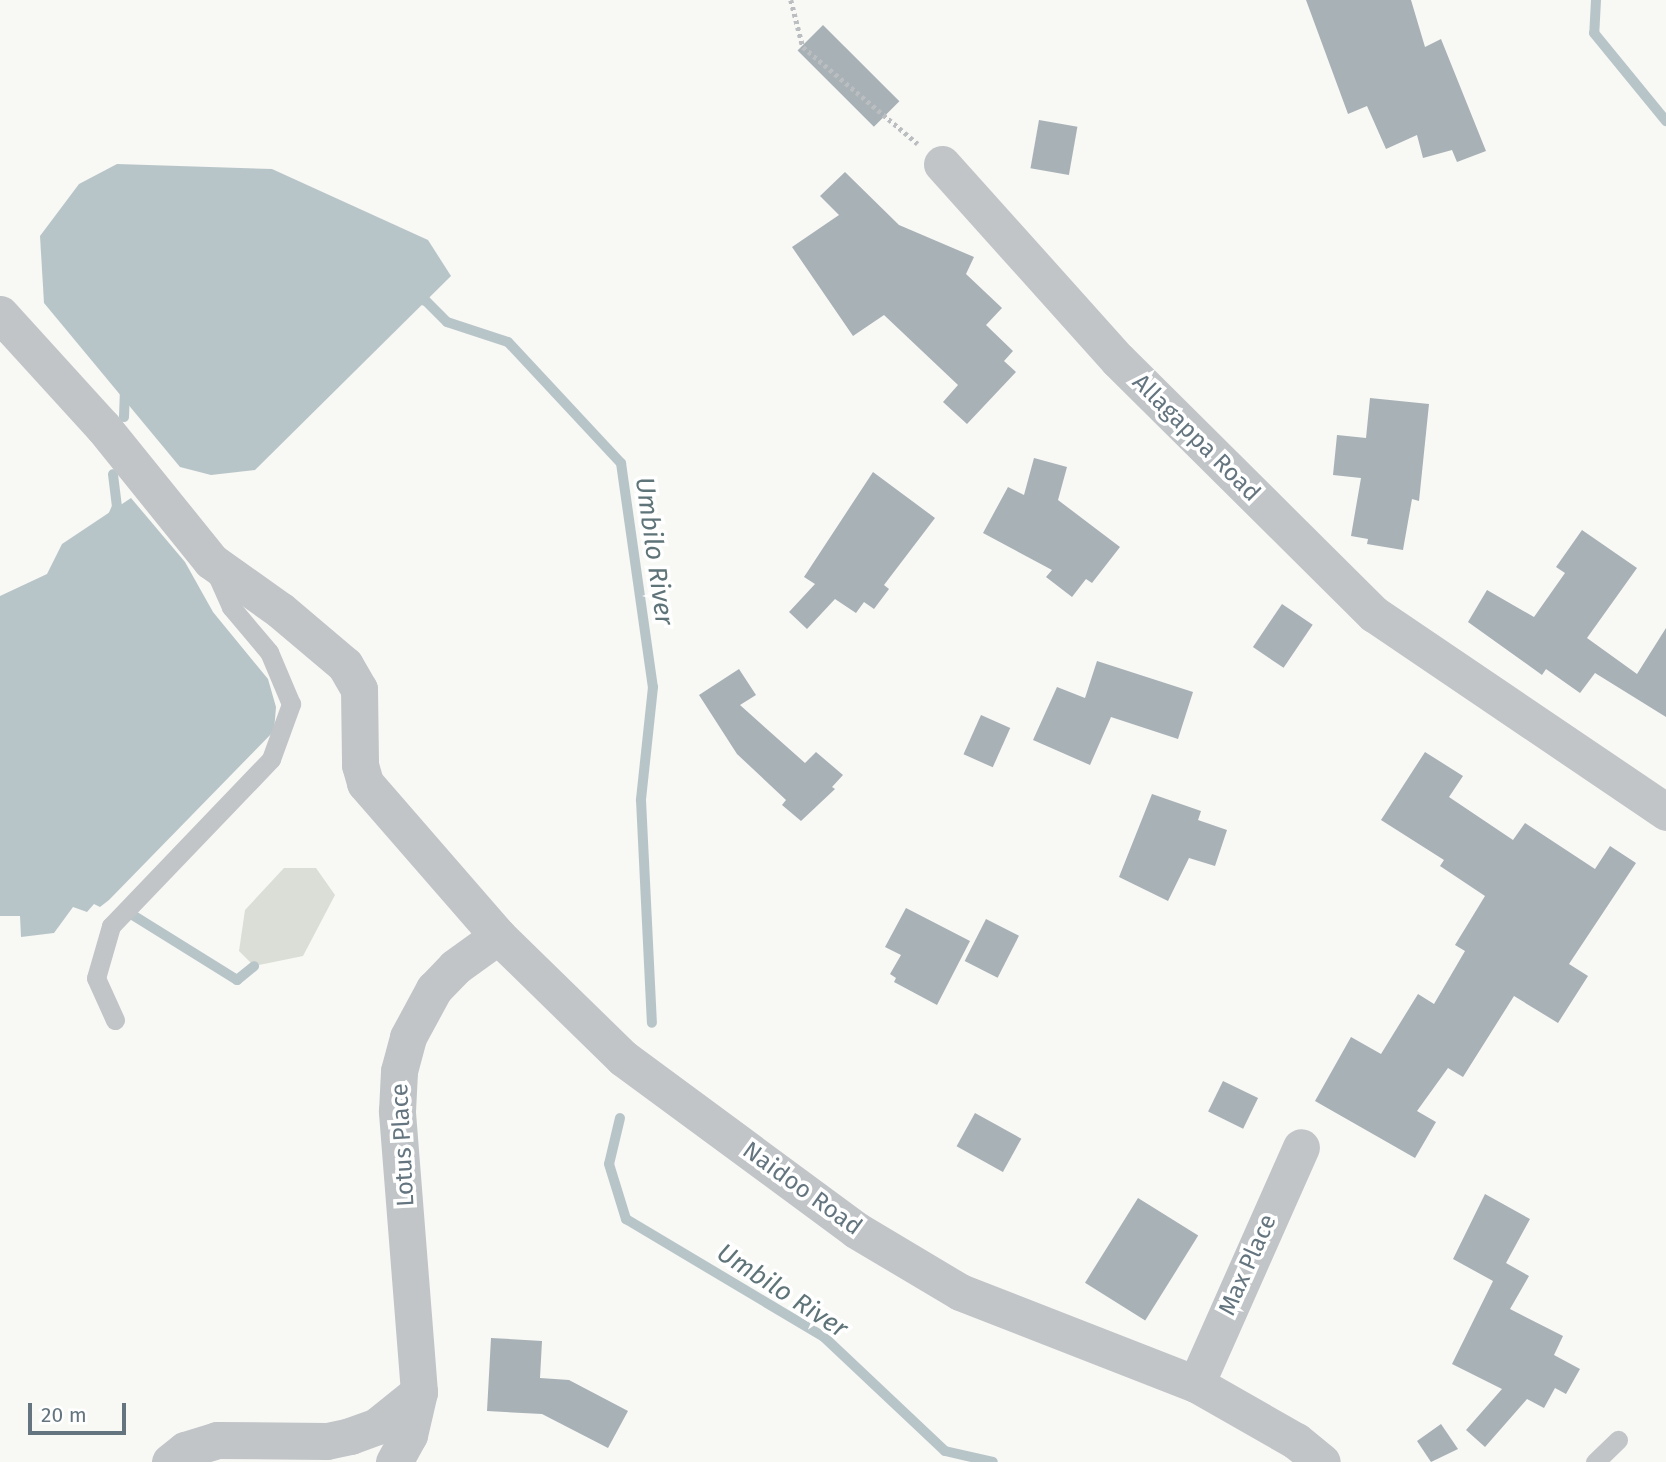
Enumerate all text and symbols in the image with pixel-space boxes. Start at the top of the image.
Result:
street label: Allagappa Road [1126,368,1266,508]
water label: Umbilo River [628,475,680,627]
street label: Lotus Place [385,1083,421,1207]
street label: Naidoo Road [737,1136,867,1242]
street label: Max Place [1213,1210,1283,1320]
water label: Umbilo River [711,1237,853,1345]
scale bar [32,1388,130,1432]
text: 20 m [41,1402,87,1428]

